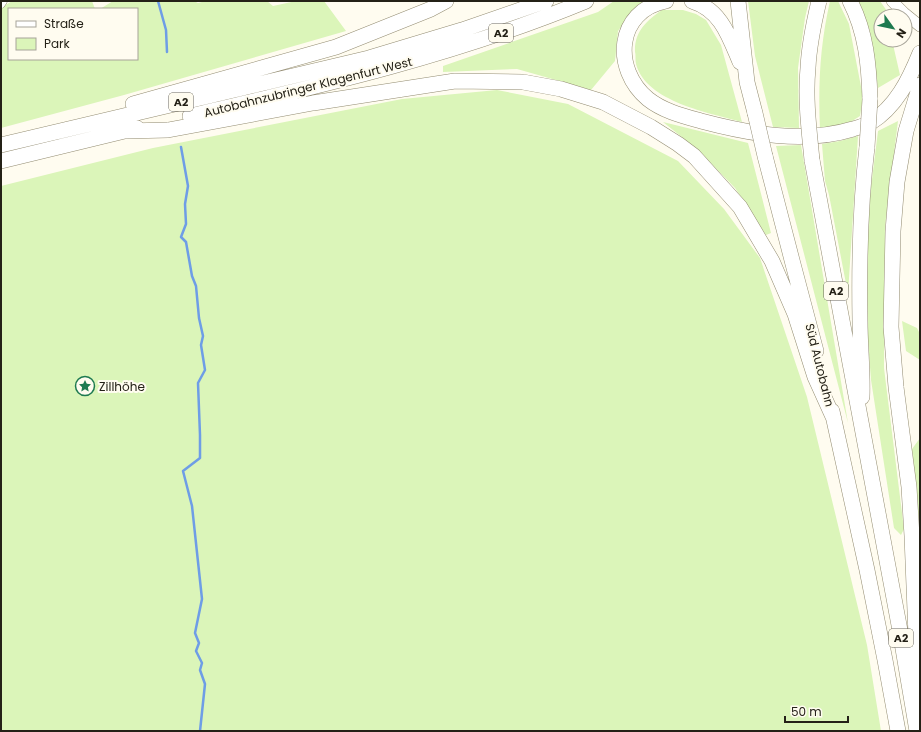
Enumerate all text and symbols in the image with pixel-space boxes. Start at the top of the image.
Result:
legend [8,8,138,60]
north arrow [873,8,913,48]
text: Straße [44,15,84,32]
road number: A2 [489,24,513,42]
text: N [892,26,910,41]
text: Park [44,35,71,52]
street label: Autobahnzubringer Klagenfurt West [202,53,414,121]
road number: A2 [169,93,193,111]
road number: A2 [824,282,848,300]
street label: Süd Autobahn [801,321,839,409]
place icon: Zillhöhe [74,375,96,397]
place label: Zillhöhe [99,378,145,395]
road number: A2 [889,629,913,647]
scale bar [785,698,848,724]
text: 50 m [791,703,822,720]

